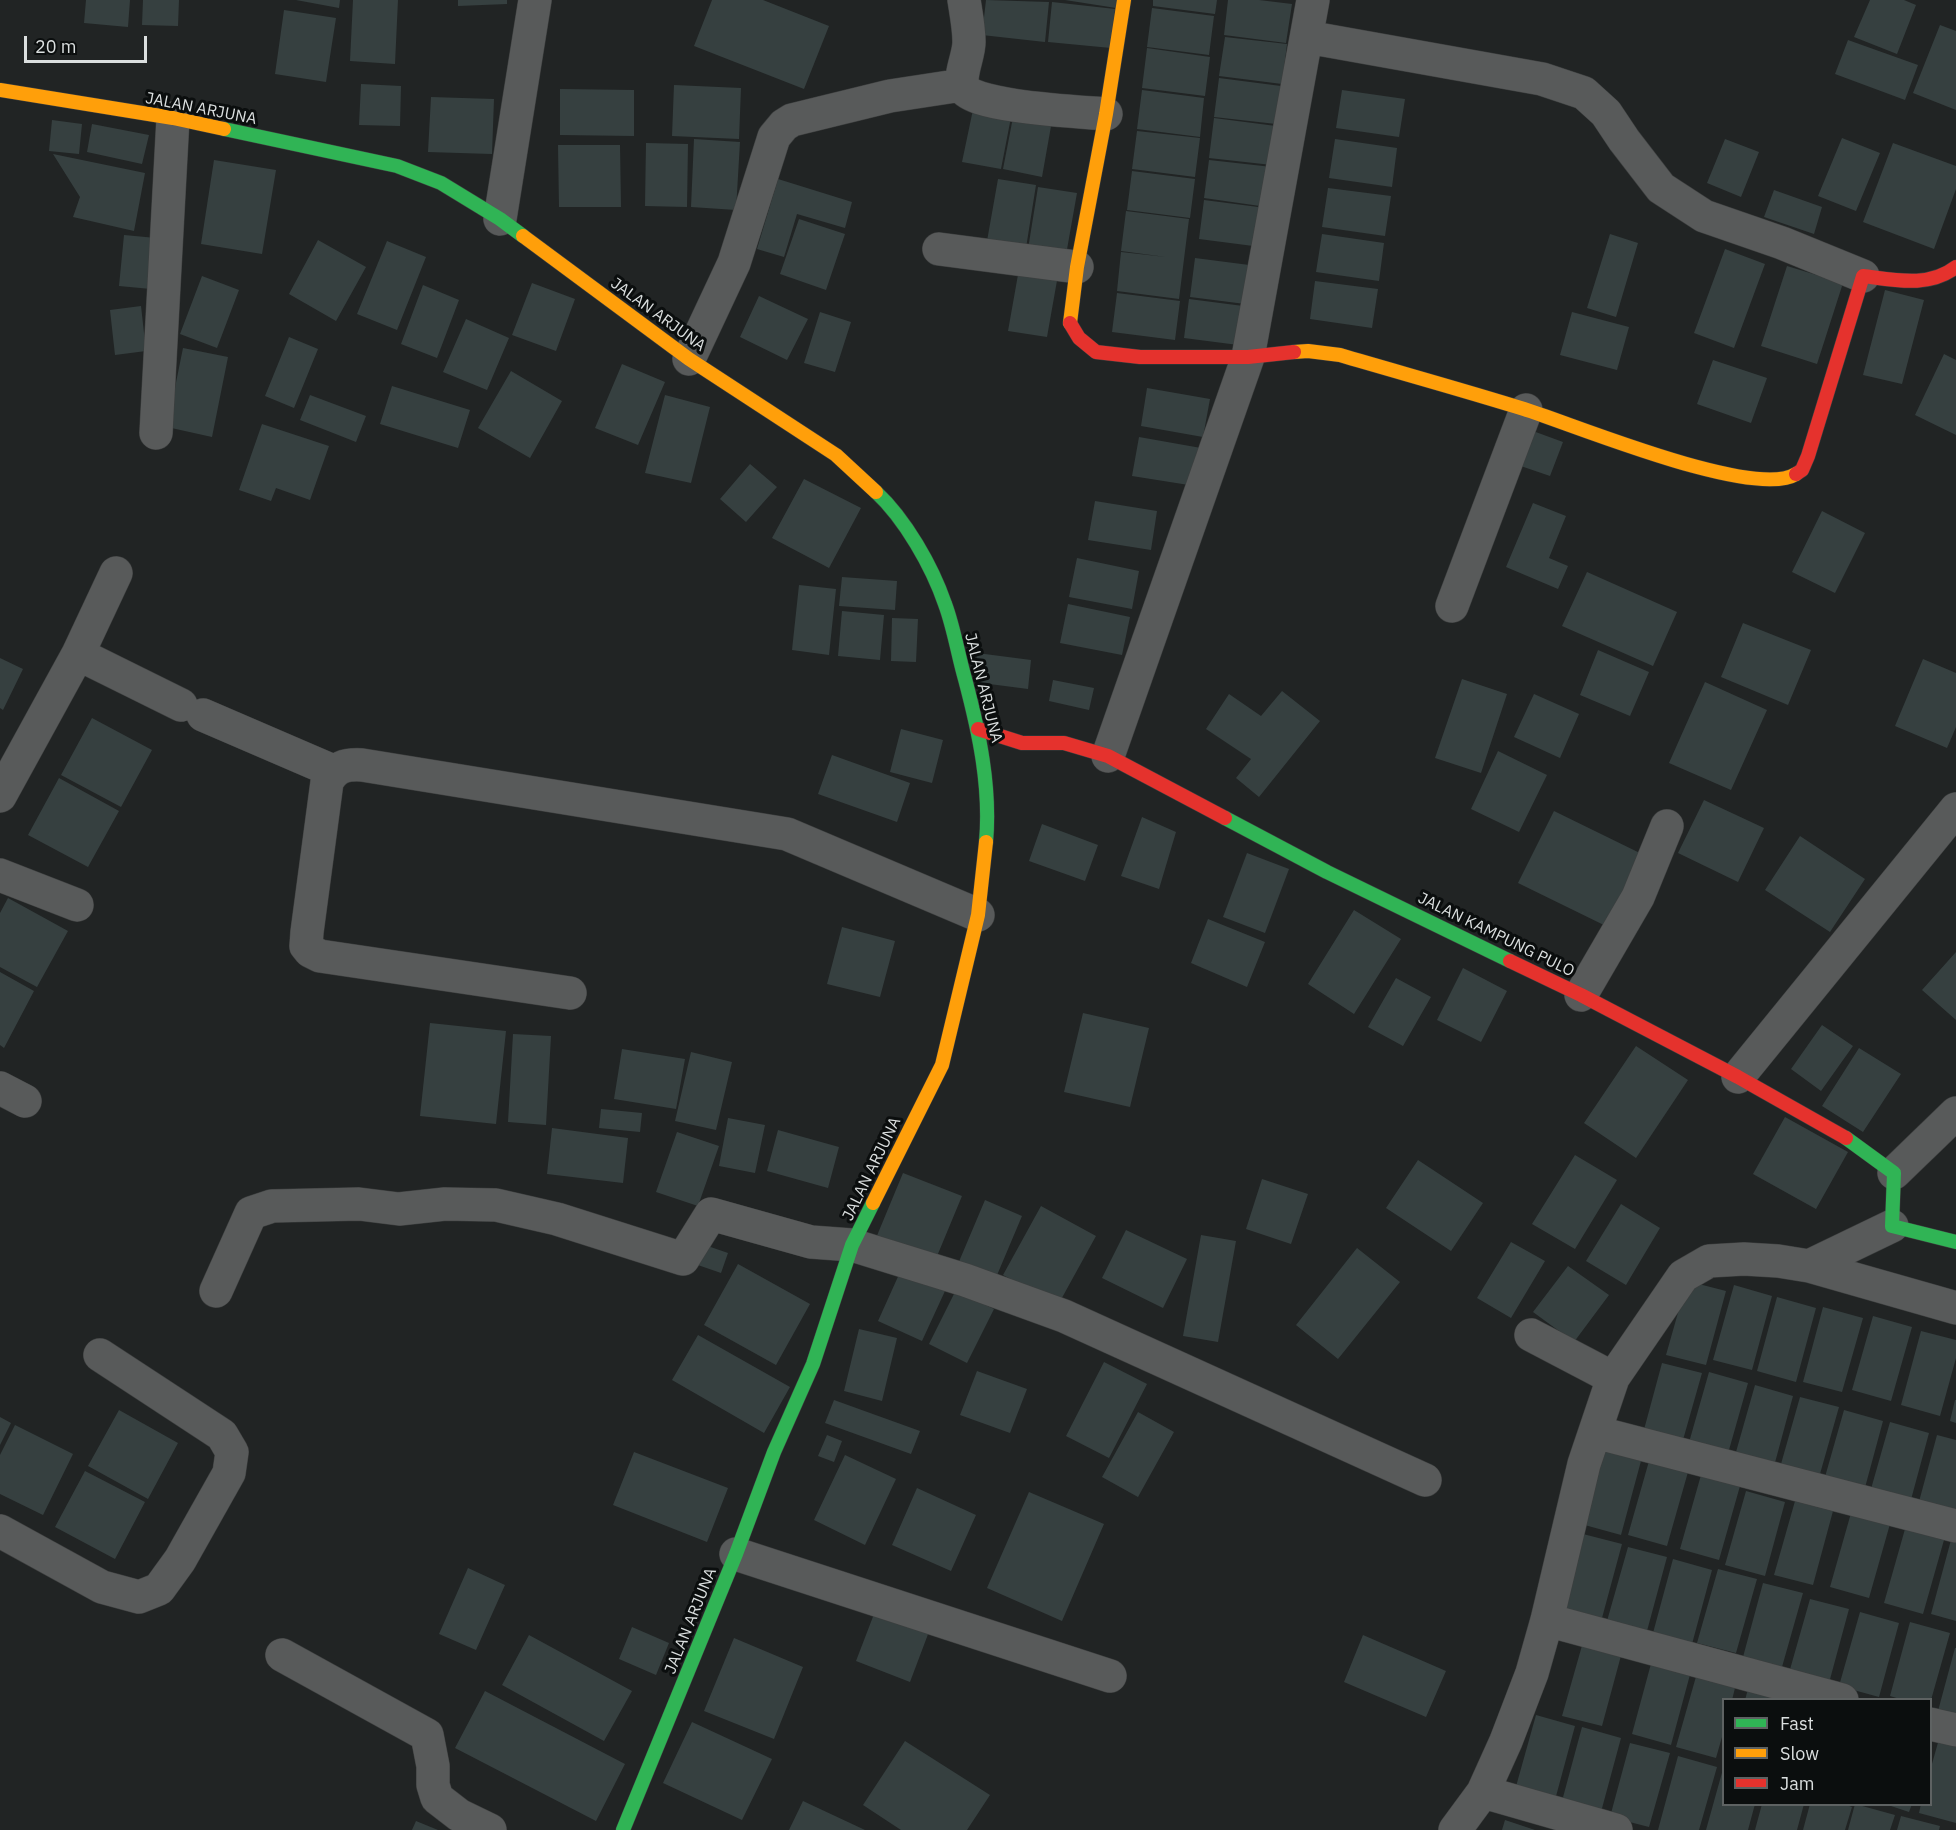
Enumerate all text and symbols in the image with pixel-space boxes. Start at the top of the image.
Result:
scale bar [27,24,150,62]
text: 20 m [35,35,77,58]
street label: JALAN ARJUNA [144,89,258,129]
street label: JALAN ARJUNA [607,274,709,356]
street label: JALAN ARJUNA [960,631,1006,745]
street label: JALAN KAMPUNG PULO [1415,889,1577,981]
street label: JALAN ARJUNA [839,1114,905,1224]
street label: JALAN ARJUNA [661,1565,721,1677]
legend [1722,1698,1932,1806]
text: Fast [1780,1712,1814,1735]
text: Slow [1780,1742,1819,1765]
text: Jam [1780,1772,1815,1795]

